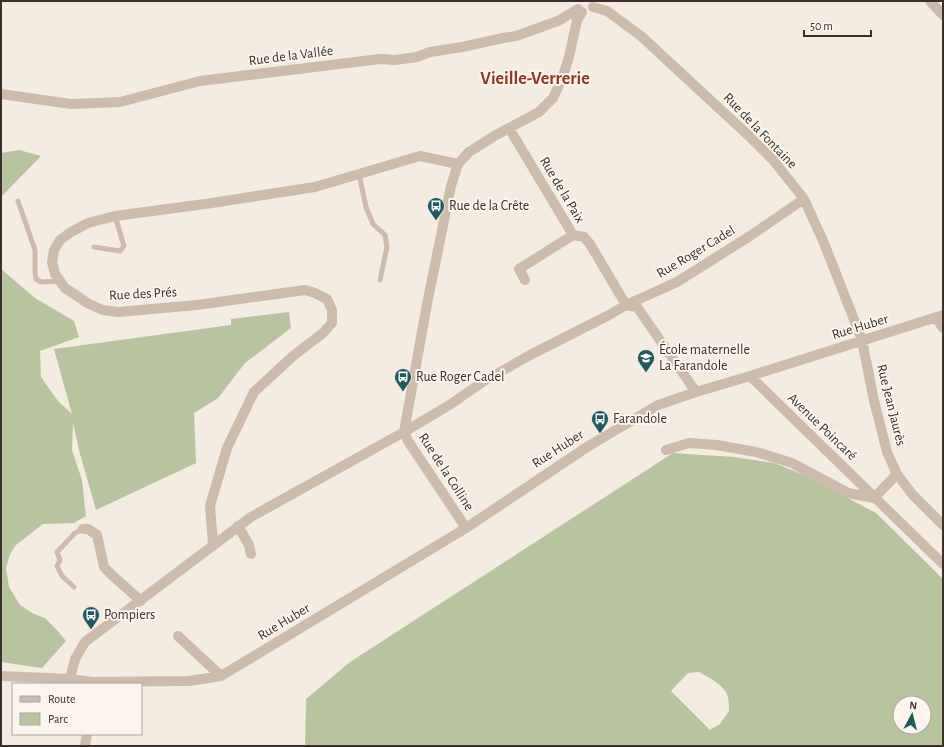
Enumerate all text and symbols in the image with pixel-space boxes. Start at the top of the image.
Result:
scale bar [804,12,871,38]
text: 50 m [810,20,833,32]
street label: Rue de la Vallée [248,44,334,68]
district label: Vieille-Verrerie [480,70,590,88]
street label: Rue de la Fontaine [721,90,799,172]
street label: Rue de la Paix [537,154,587,226]
bus stop icon: Rue de la Crête [426,196,446,221]
place label: Rue de la Crête [449,199,529,213]
street label: Rue Roger Cadel [654,223,738,281]
street label: Rue des Prés [109,285,177,303]
street label: Rue Huber [830,312,890,342]
place label: École maternelle La Farandole [659,340,750,373]
school or university icon: École maternelle La Farandole [636,348,656,373]
street label: Rue Jean Jaurès [874,363,908,447]
bus stop icon: Rue Roger Cadel [393,367,413,392]
place label: Rue Roger Cadel [416,370,505,384]
street label: Avenue Poincaré [785,391,859,463]
bus stop icon: Farandole [590,409,610,434]
place label: Farandole [613,412,667,426]
street label: Rue Huber [530,427,587,471]
street label: Rue de la Colline [416,431,476,513]
street label: Rue Huber [255,601,313,643]
bus stop icon: Pompiers [81,605,101,630]
place label: Pompiers [104,608,155,622]
legend [12,683,142,735]
text: Route [48,693,75,705]
north arrow [892,695,932,735]
text: N [909,700,918,711]
text: Parc [48,713,68,725]

